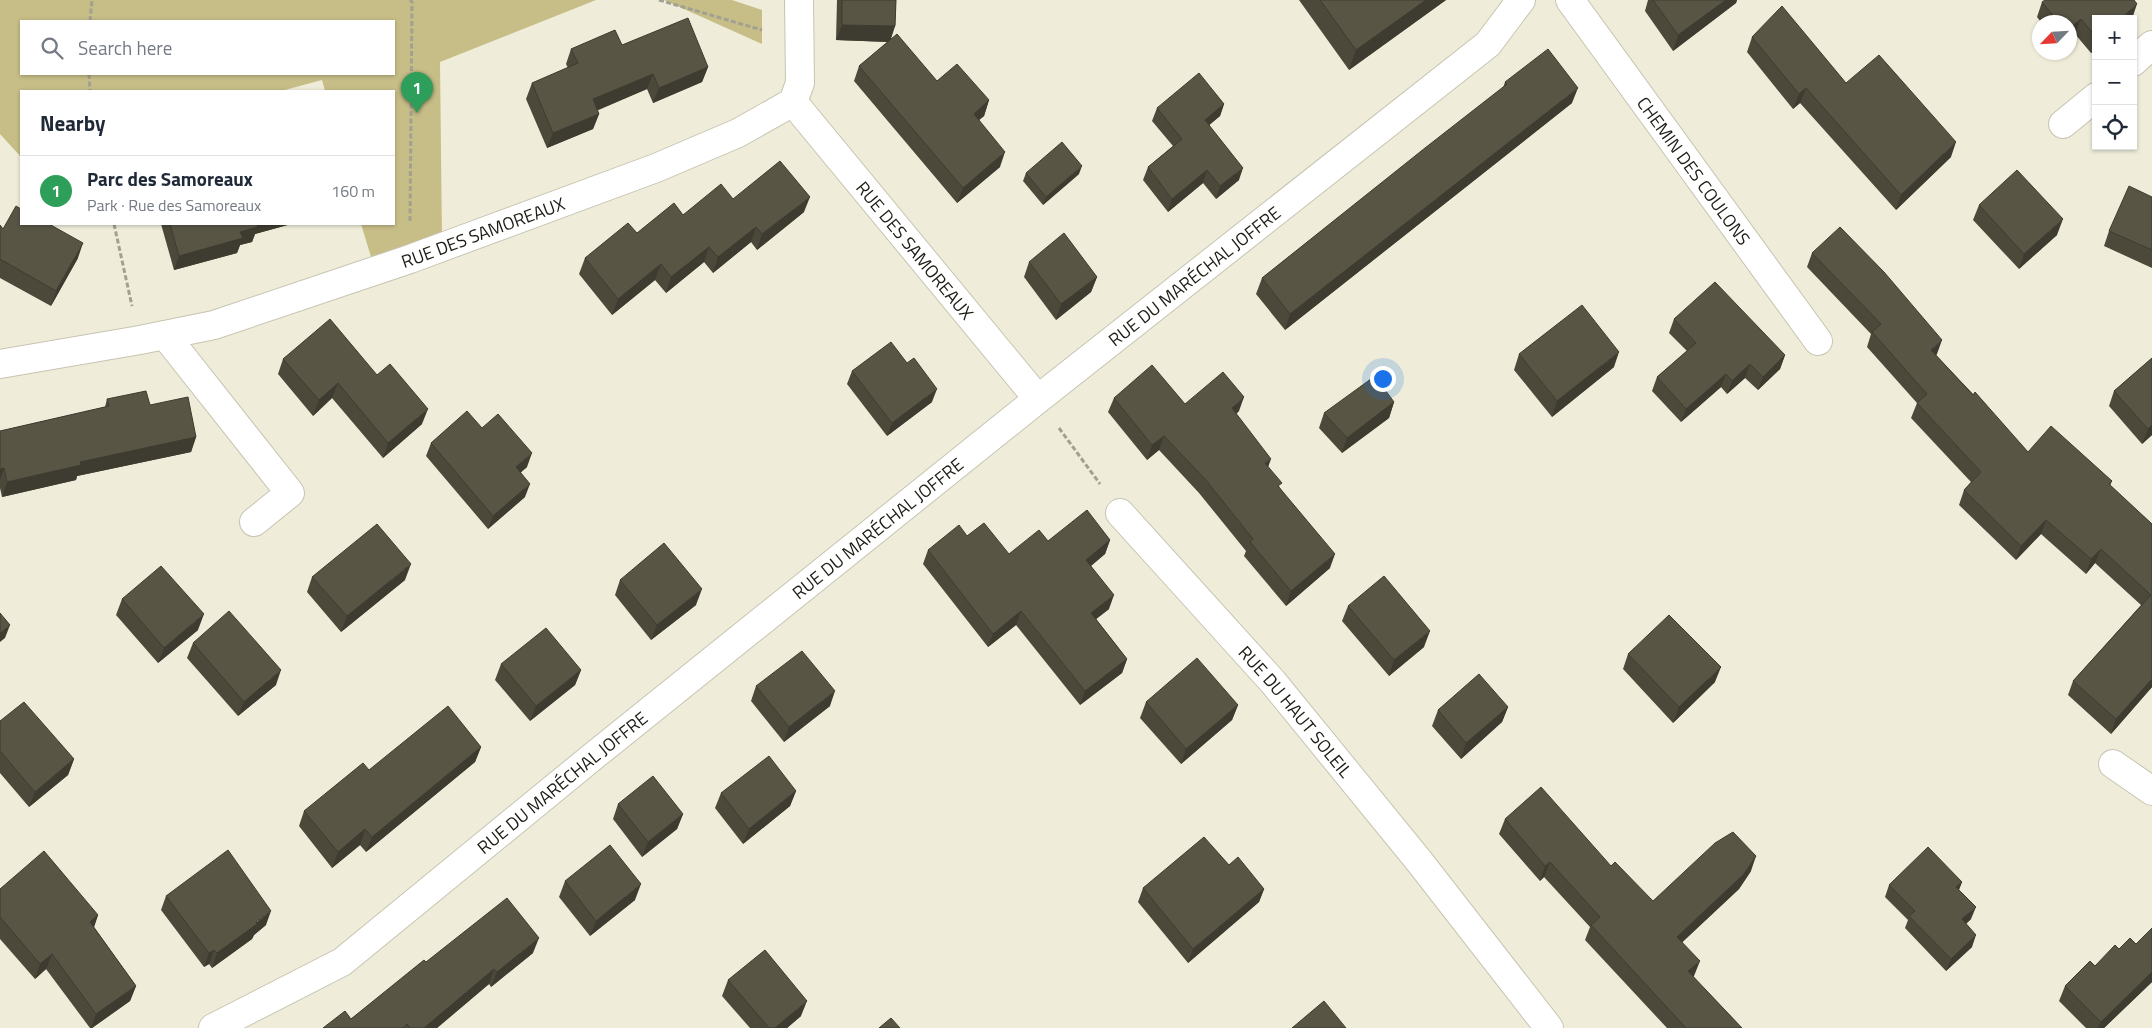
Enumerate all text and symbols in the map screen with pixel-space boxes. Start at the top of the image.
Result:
north arrow [2032,15,2077,60]
map controls [2092,15,2137,150]
button: + [2092,15,2137,60]
search box [20,20,395,75]
text: Search here [78,33,172,62]
icon: search [38,34,66,62]
button: − [2092,60,2137,105]
pin: 1 [401,72,433,113]
street label: CHEMIN DES COULONS [1631,91,1757,251]
button: locate [2092,105,2137,150]
text: Nearby [40,107,105,139]
text: Parc des Samoreaux [87,164,253,193]
street label: RUE DES SAMOREAUX [850,175,980,325]
text: 1 [52,179,60,203]
text: 160 m [331,179,375,203]
street label: RUE DES SAMOREAUX [398,189,568,275]
text: Park · Rue des Samoreaux [87,193,261,217]
street label: RUE DU MARÉCHAL JOFFRE [1102,199,1286,352]
your location [1370,366,1396,392]
street label: RUE DU MARÉCHAL JOFFRE [786,451,969,605]
street label: RUE DU HAUT SOLEIL [1233,639,1359,783]
street label: RUE DU MARÉCHAL JOFFRE [471,704,653,860]

